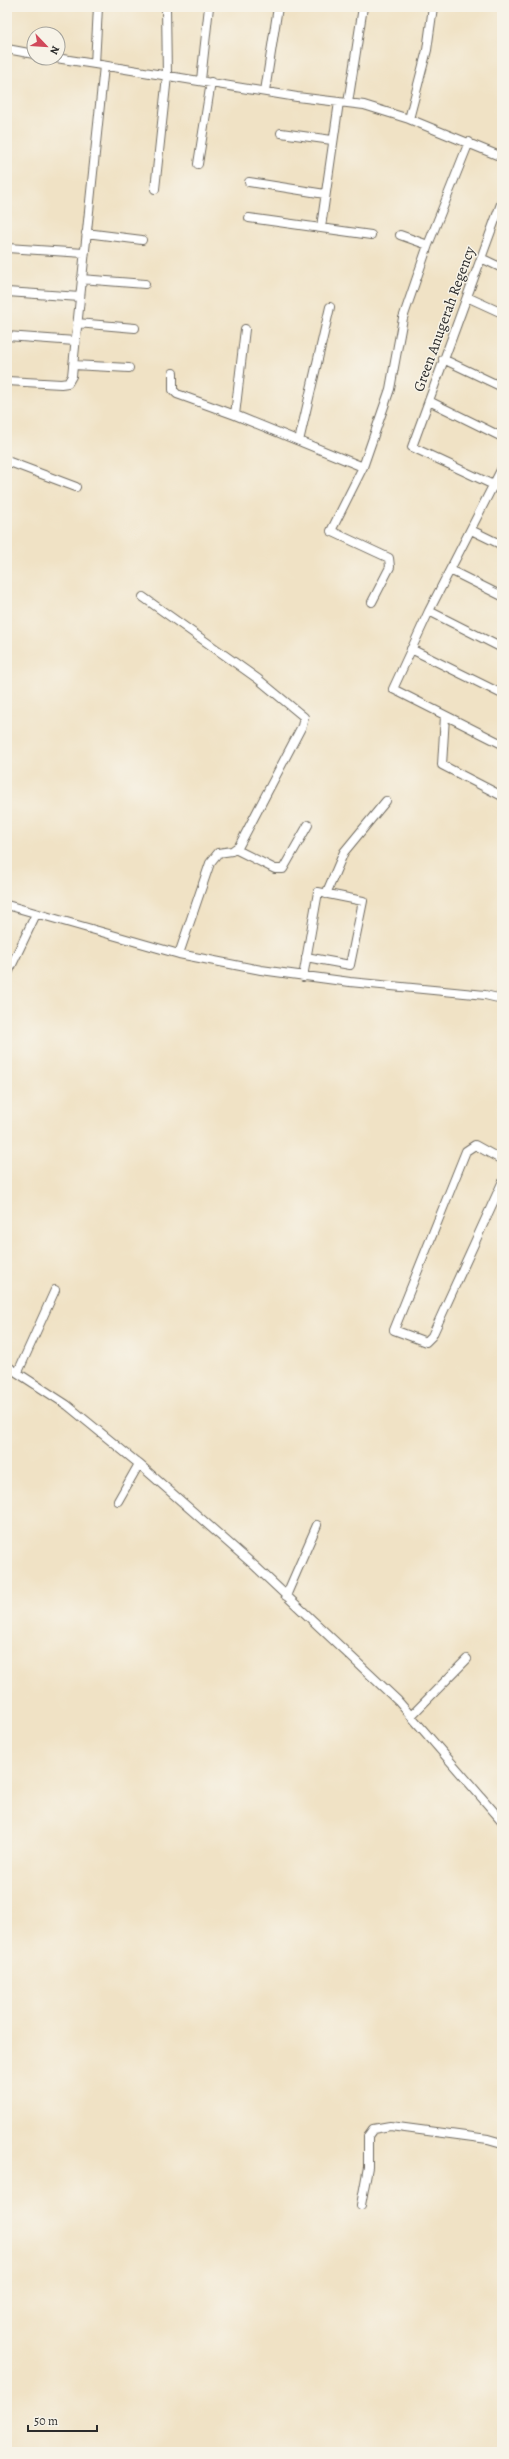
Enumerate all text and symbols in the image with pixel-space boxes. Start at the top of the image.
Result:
north arrow [26,26,66,66]
text: N [46,43,63,57]
street label: Green Anugerah Regency [408,243,480,394]
scale bar [28,2407,97,2433]
text: 50 m [34,2413,58,2429]

